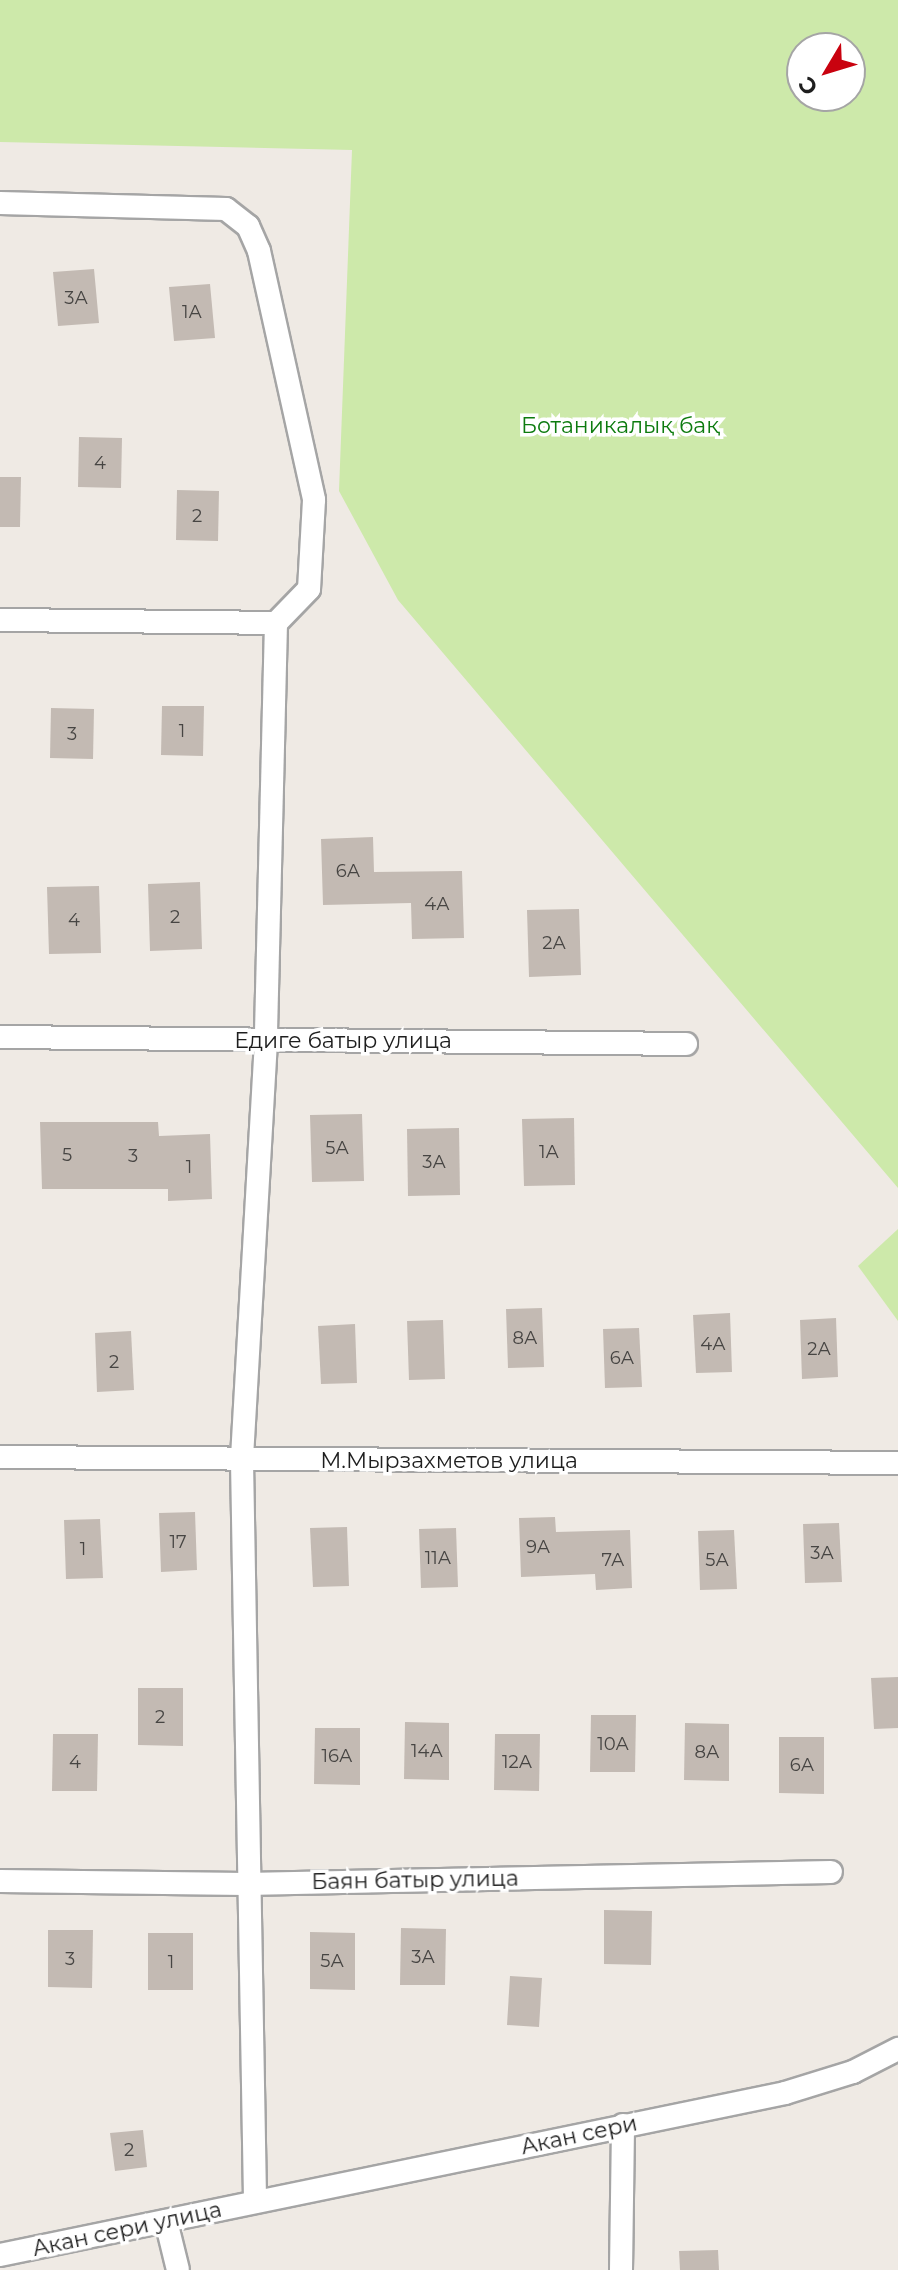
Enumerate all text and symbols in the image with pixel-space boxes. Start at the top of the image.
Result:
north arrow [786,32,866,112]
text: С [793,71,824,100]
house number: 3А [64,287,88,309]
house number: 1А [182,301,202,323]
park label: Ботаникалық бақ [521,413,719,439]
house number: 4 [94,452,106,474]
house number: 2 [192,505,202,527]
house number: 1 [179,720,185,742]
house number: 3 [67,723,77,745]
house number: 6А [336,860,360,882]
house number: 4А [424,893,450,915]
house number: 2 [170,906,180,928]
house number: 4 [68,909,80,931]
house number: 2А [542,932,566,954]
street label: Едиге батыр улица [234,1028,452,1054]
house number: 5А [325,1137,349,1159]
house number: 1А [539,1141,559,1163]
house number: 5 [62,1144,72,1166]
house number: 3 [128,1145,138,1167]
house number: 3А [422,1151,446,1173]
house number: 1 [186,1156,192,1178]
house number: 8А [513,1327,537,1349]
house number: 4А [700,1333,726,1355]
house number: 2А [807,1338,831,1360]
house number: 6А [610,1347,634,1369]
house number: 2 [109,1351,119,1373]
street label: М.Мырзахметов улица [320,1448,578,1474]
house number: 17 [169,1531,187,1553]
house number: 9А [526,1536,550,1558]
house number: 1 [80,1538,86,1560]
house number: 3А [810,1542,834,1564]
house number: 11А [425,1547,451,1569]
house number: 7А [602,1549,624,1571]
house number: 5А [705,1549,729,1571]
house number: 2 [155,1706,165,1728]
house number: 10А [597,1733,629,1755]
house number: 14А [411,1740,443,1762]
house number: 8А [695,1741,719,1763]
house number: 16А [322,1745,352,1767]
house number: 4 [69,1751,81,1773]
house number: 12А [502,1751,532,1773]
house number: 6А [790,1754,814,1776]
street label: Баян батыр улица [311,1865,519,1895]
house number: 3А [411,1946,435,1968]
house number: 3 [65,1948,75,1970]
house number: 5А [320,1950,344,1972]
house number: 1 [168,1951,174,1973]
street label: Акан сери [518,2110,640,2160]
house number: 2 [124,2139,134,2161]
street label: Акан сери улица [30,2196,224,2262]

